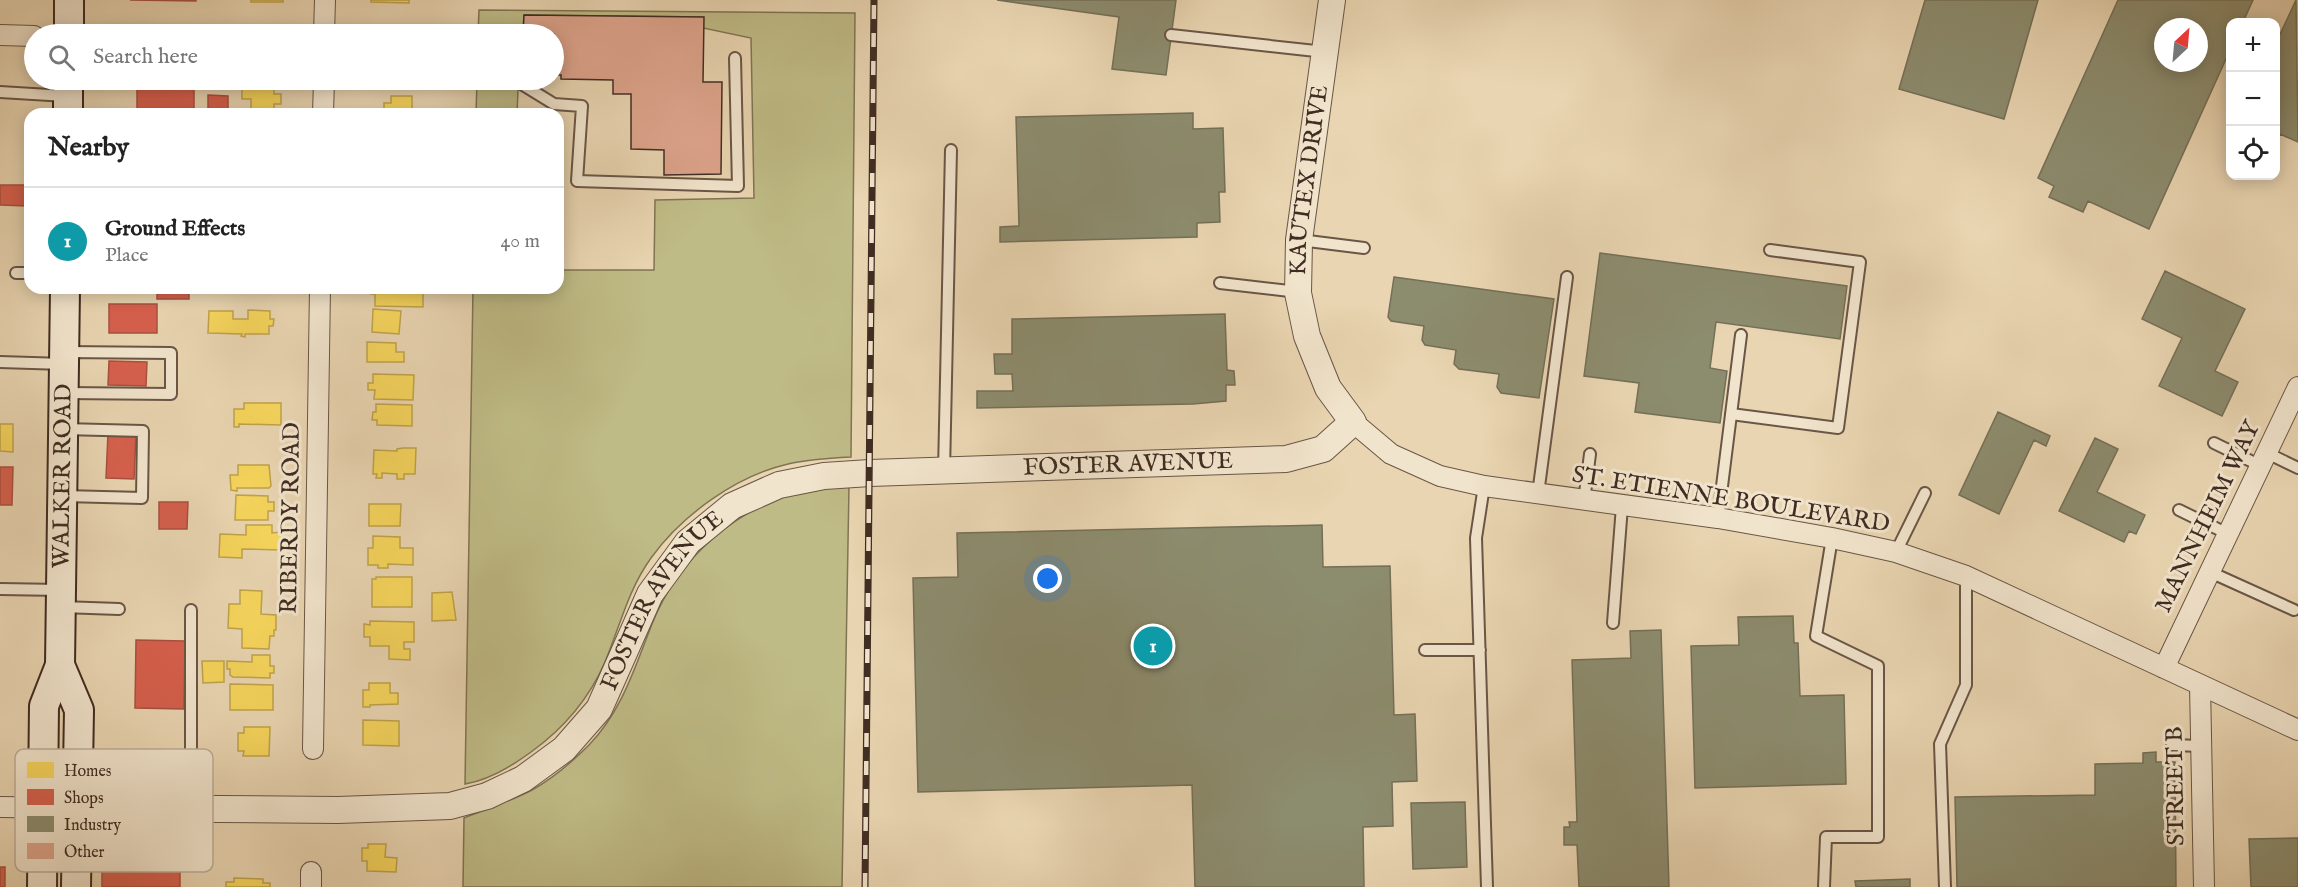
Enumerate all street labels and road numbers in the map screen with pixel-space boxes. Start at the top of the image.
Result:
street label: KAUTEX DRIVE [1283,83,1336,276]
street label: WALKER ROAD [46,383,79,569]
street label: MANNHEIM WAY [2148,414,2269,618]
street label: RIBERDY ROAD [274,422,308,614]
street label: FOSTER AVENUE [1023,445,1234,483]
street label: ST. ETIENNE BOULEVARD [1570,460,1892,540]
street label: FOSTER AVENUE [594,504,730,695]
street label: STREET B [2159,726,2193,846]

